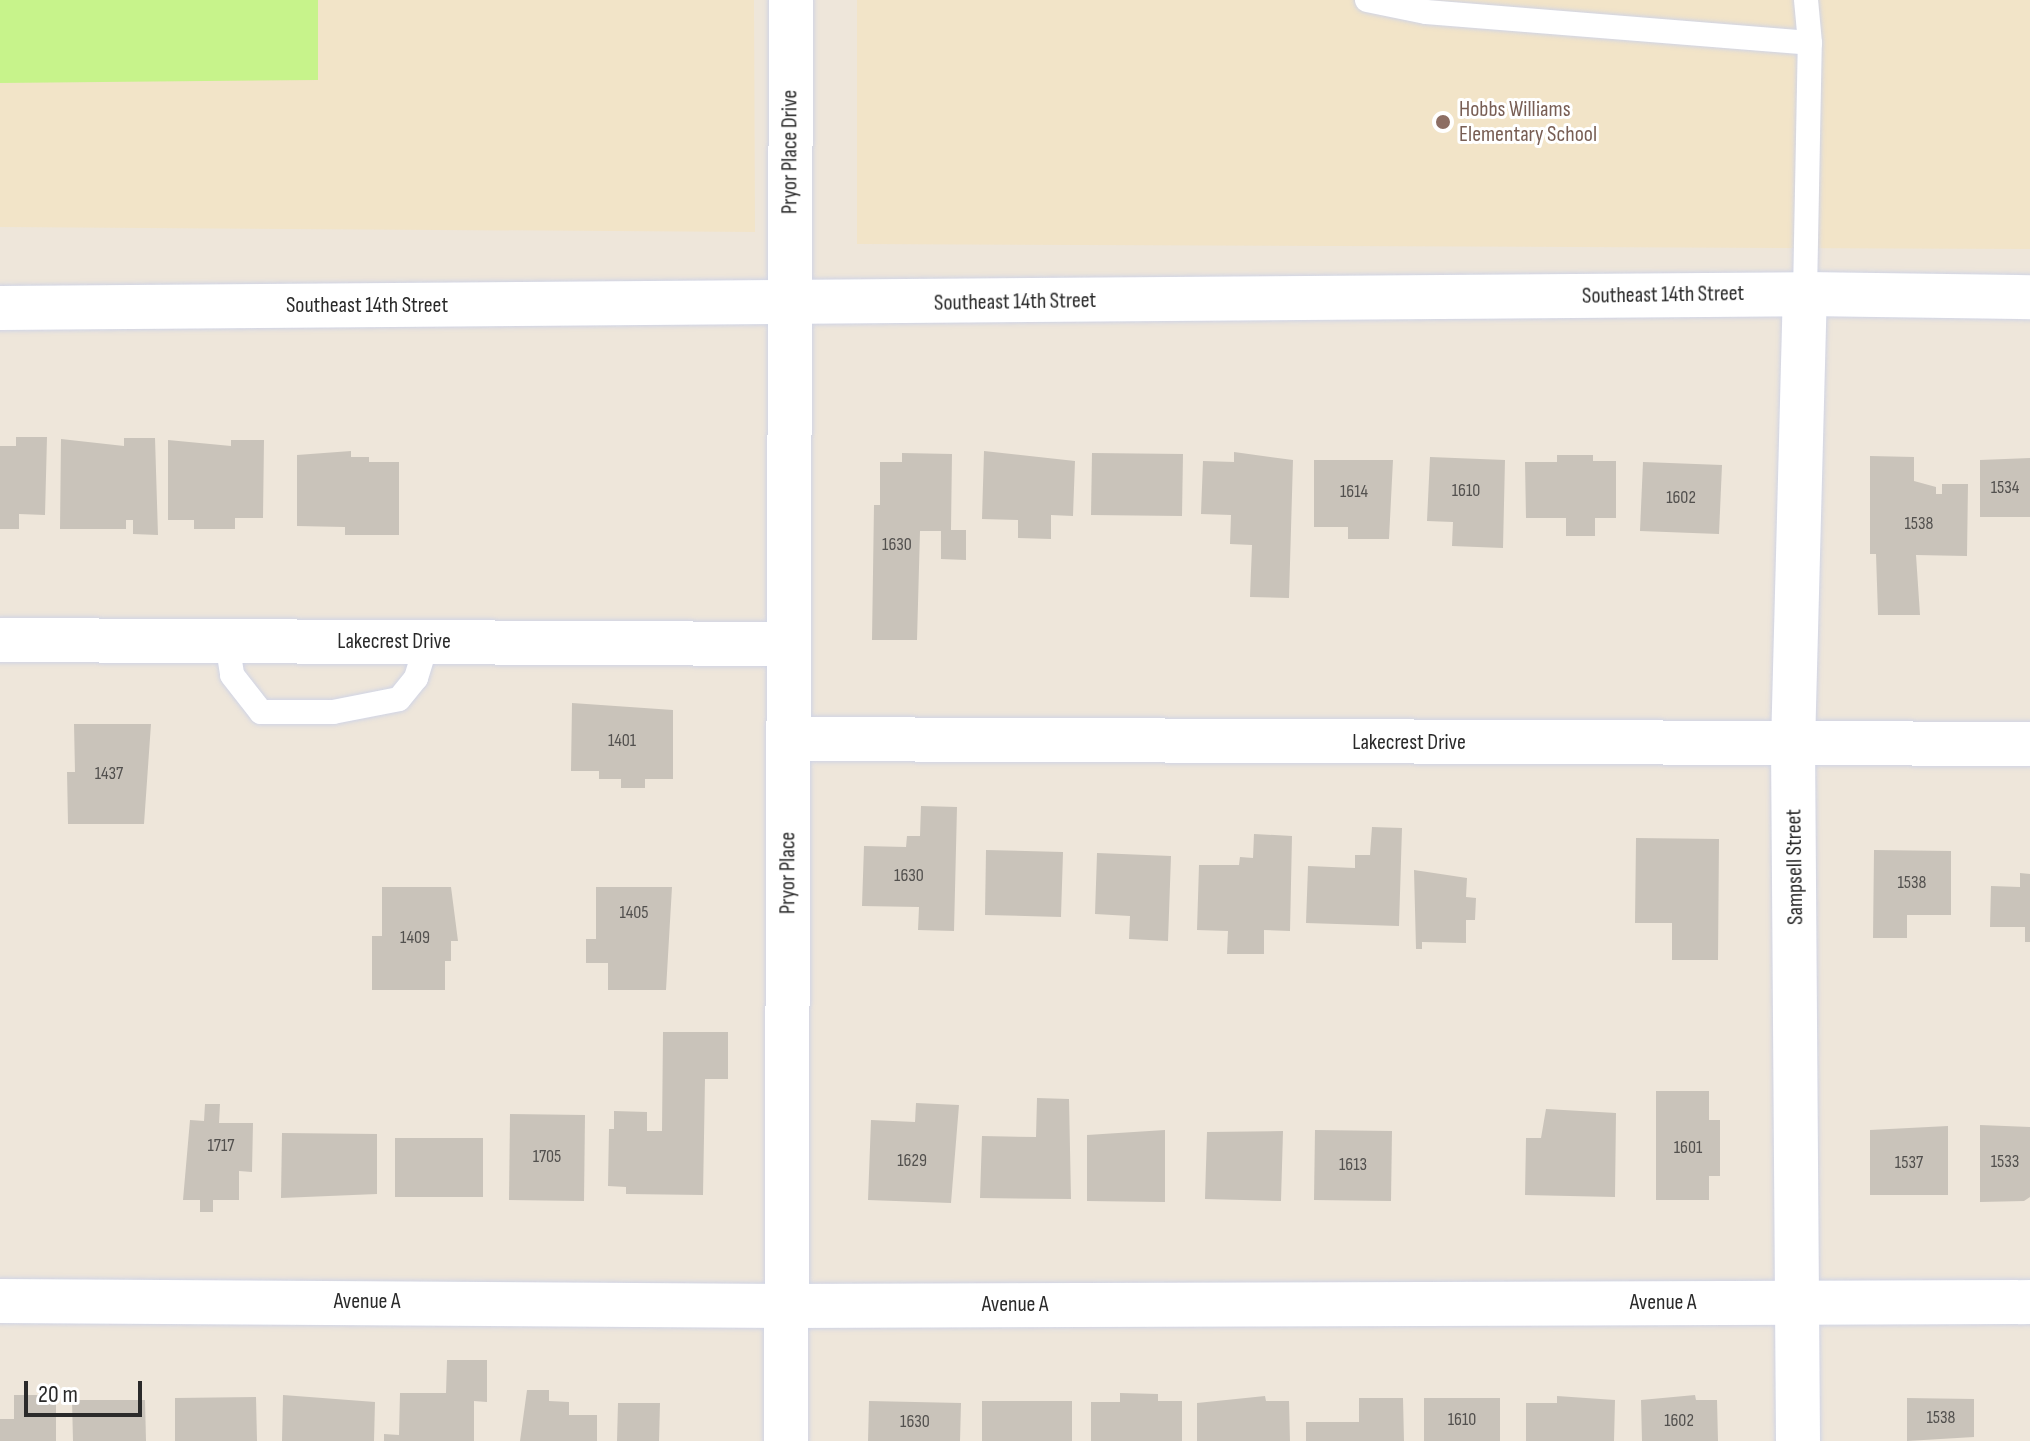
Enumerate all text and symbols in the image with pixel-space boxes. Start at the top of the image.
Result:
street label: Pryor Place Drive [777,90,803,214]
place label: Hobbs Williams Elementary School [1459,96,1597,148]
marker: Hobbs Williams Elementary School [1434,113,1452,131]
street label: Southeast 14th Street [1582,280,1744,310]
street label: Southeast 14th Street [934,287,1096,317]
street label: Southeast 14th Street [286,293,448,319]
house number: 1534 [1991,477,2019,499]
house number: 1610 [1452,480,1480,502]
house number: 1614 [1340,481,1368,503]
house number: 1602 [1666,487,1696,509]
house number: 1538 [1905,513,1933,535]
house number: 1630 [882,534,912,556]
street label: Lakecrest Drive [337,629,451,655]
house number: 1401 [608,730,636,752]
street label: Lakecrest Drive [1352,730,1466,756]
house number: 1437 [95,763,123,785]
street label: Sampsell Street [1781,809,1809,925]
street label: Pryor Place [775,832,801,914]
house number: 1630 [894,865,924,887]
house number: 1538 [1898,872,1926,894]
house number: 1405 [619,902,649,924]
house number: 1409 [400,927,430,949]
house number: 1717 [208,1135,234,1157]
house number: 1601 [1674,1137,1702,1159]
house number: 1705 [533,1146,561,1168]
house number: 1629 [897,1150,927,1172]
house number: 1533 [1991,1151,2019,1173]
house number: 1537 [1895,1152,1923,1174]
house number: 1613 [1339,1154,1367,1176]
street label: Avenue A [334,1289,400,1315]
street label: Avenue A [1630,1290,1696,1316]
street label: Avenue A [982,1292,1048,1318]
scale bar [28,1365,146,1415]
text: 20 m [38,1380,78,1409]
house number: 1538 [1927,1407,1955,1429]
house number: 1610 [1448,1409,1476,1431]
house number: 1602 [1664,1410,1694,1432]
house number: 1630 [900,1411,930,1433]

